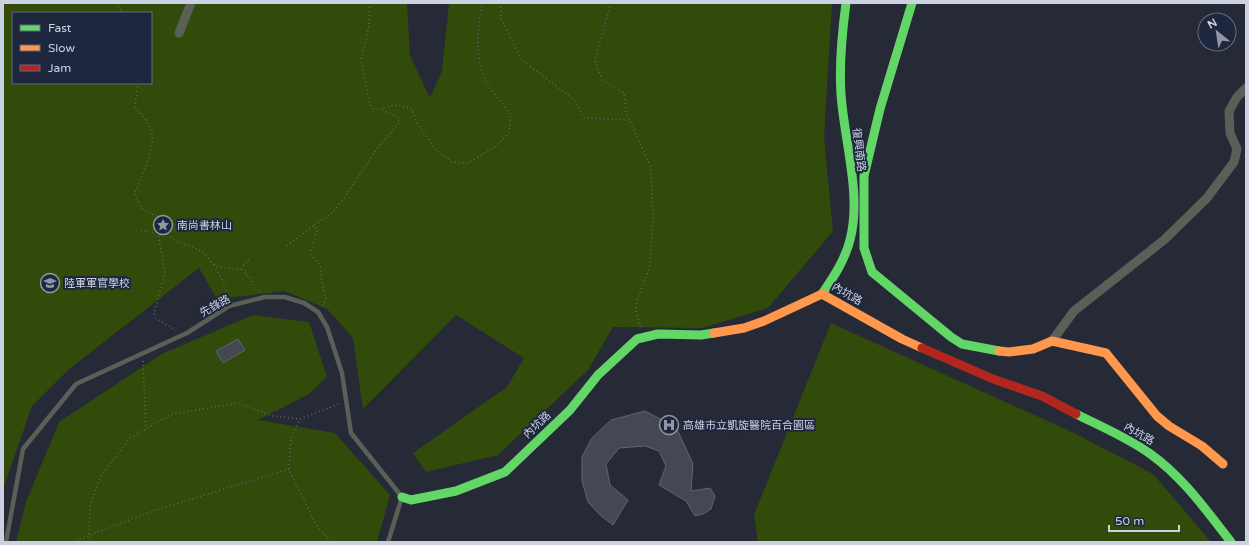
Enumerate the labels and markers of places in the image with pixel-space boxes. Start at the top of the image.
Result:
place icon: 南尚書林山 [152,214,174,236]
place label: 南尚書林山 [177,219,232,232]
school or university icon: 陸軍軍官學校 [39,272,61,294]
place label: 陸軍軍官學校 [64,277,130,290]
hospital icon: 高雄市立凱旋醫院百合園區 [658,414,680,436]
place label: 高雄市立凱旋醫院百合園區 [683,419,815,432]

